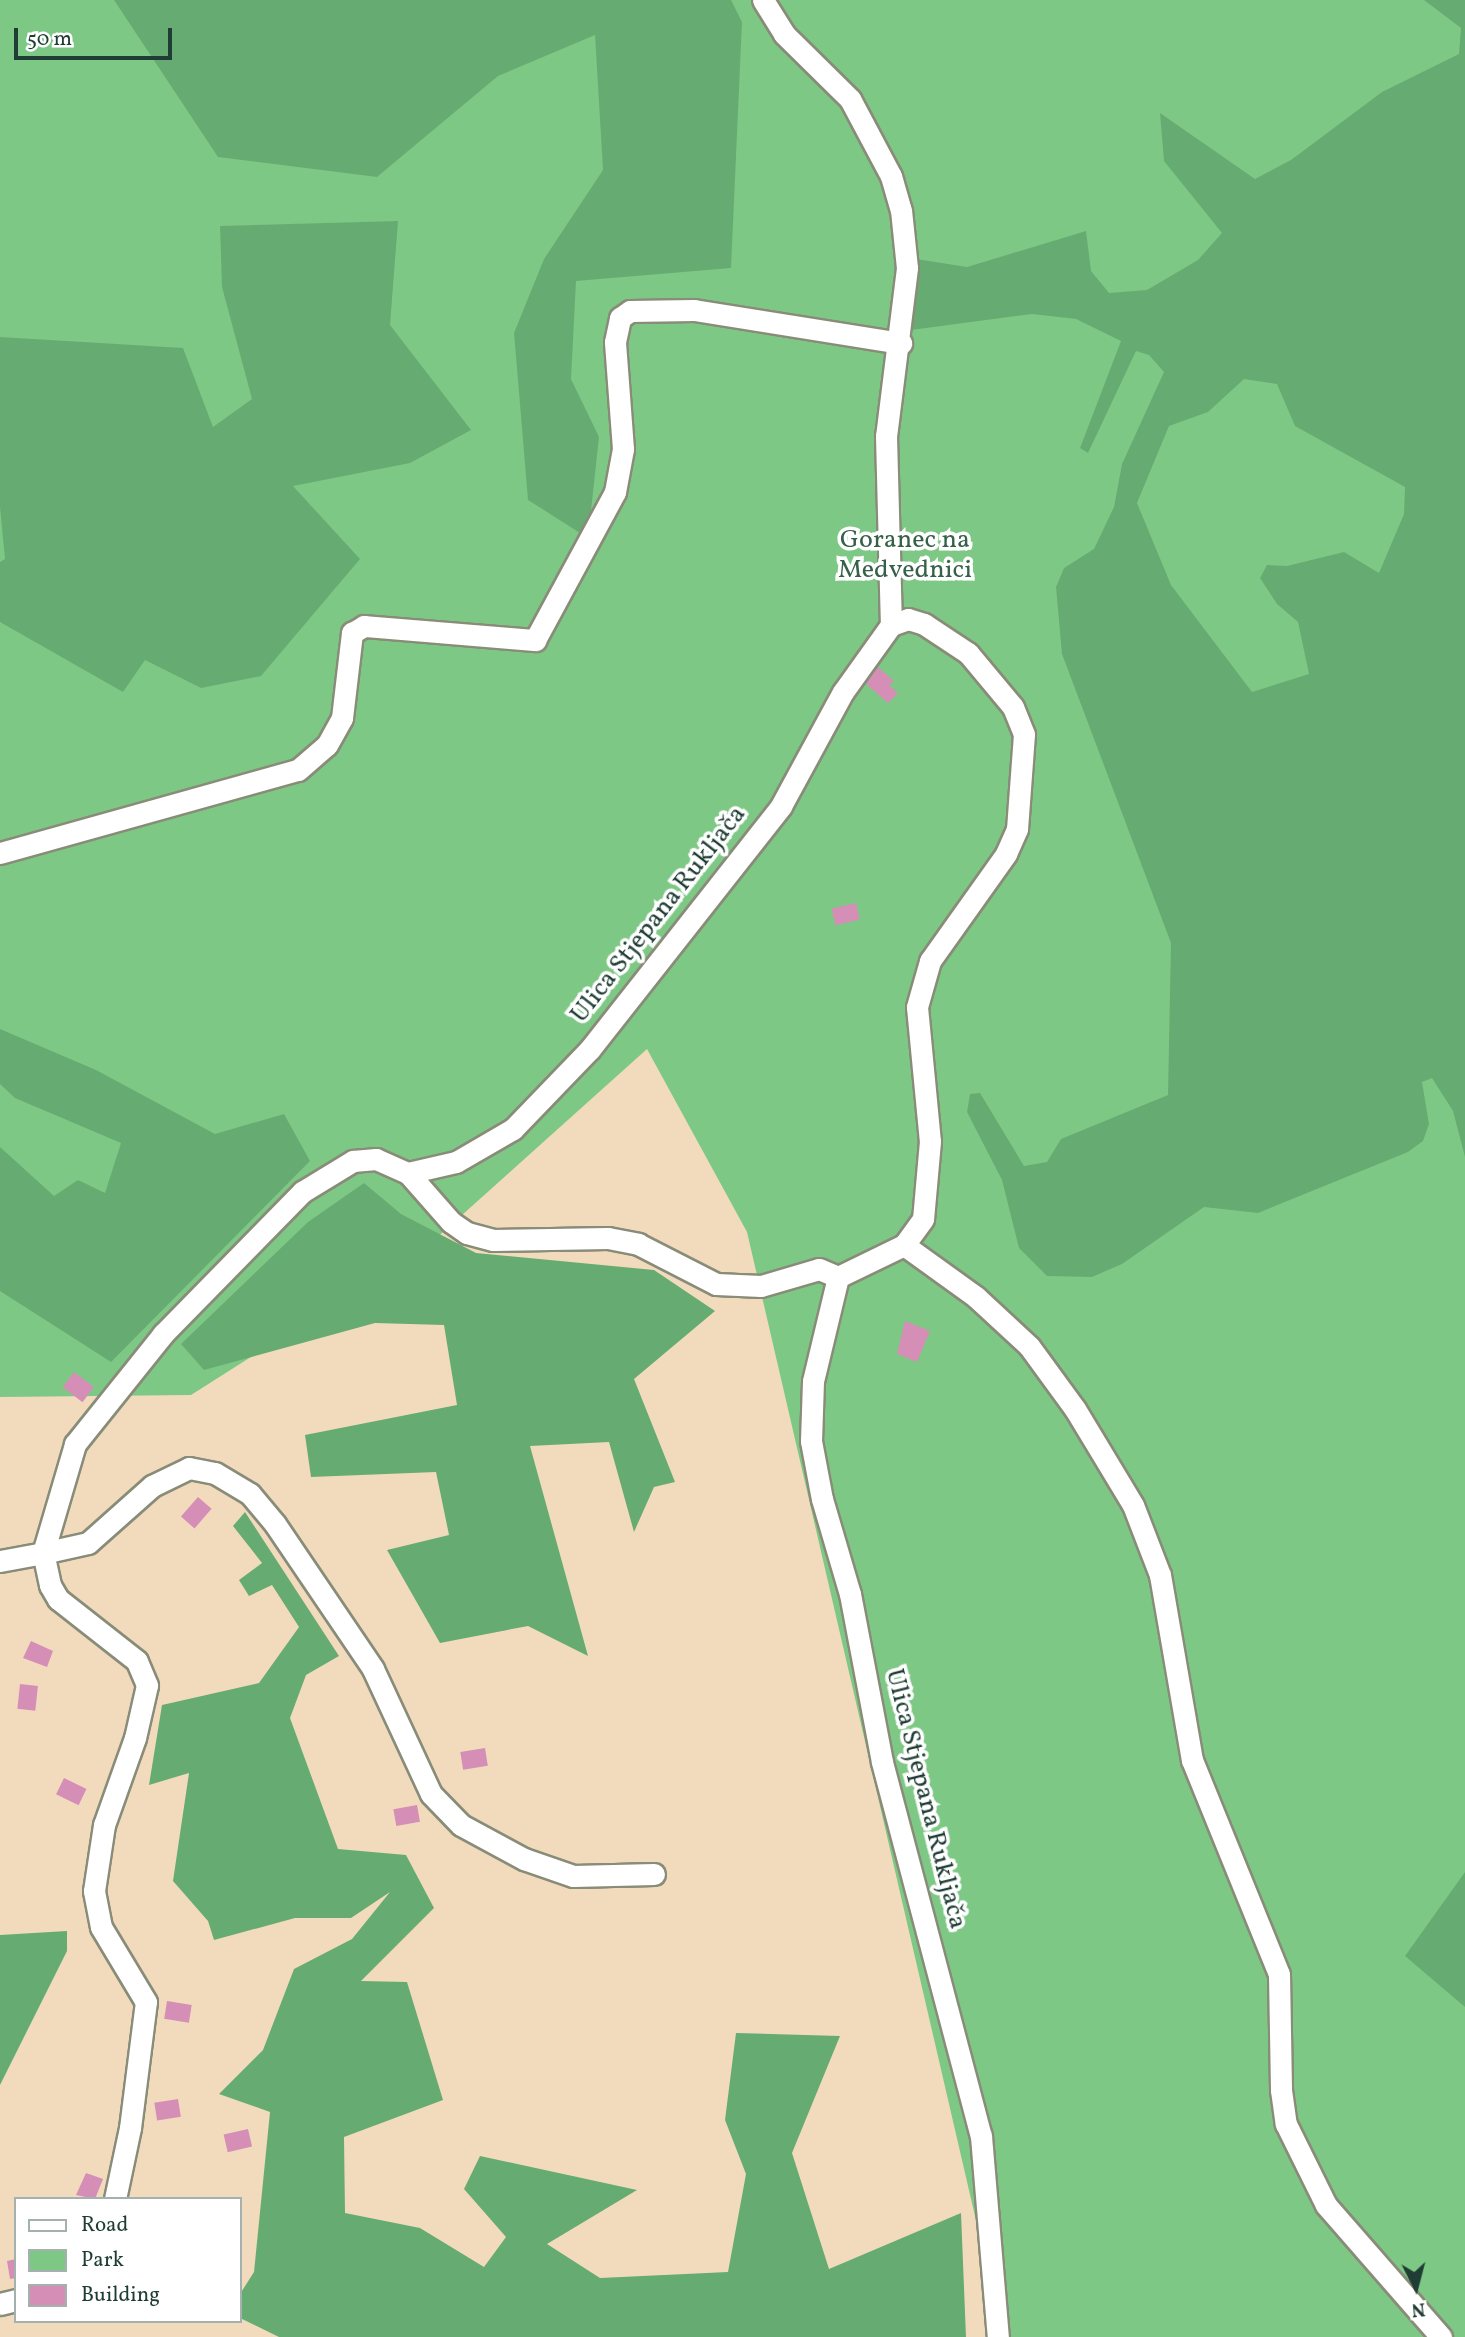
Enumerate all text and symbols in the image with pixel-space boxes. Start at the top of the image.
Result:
scale bar [18,14,175,58]
text: 50 m [27,25,72,54]
park label: Goranec na Medvednici [838,525,972,586]
street label: Ulica Stjepana Rukljača [565,800,753,1030]
street label: Ulica Stjepana Rukljača [878,1666,972,1932]
legend [14,2197,242,2323]
text: Road [81,2211,128,2240]
text: Park [81,2246,124,2275]
north arrow [1381,2253,1451,2323]
text: Building [81,2281,160,2310]
text: N [1410,2295,1426,2323]

